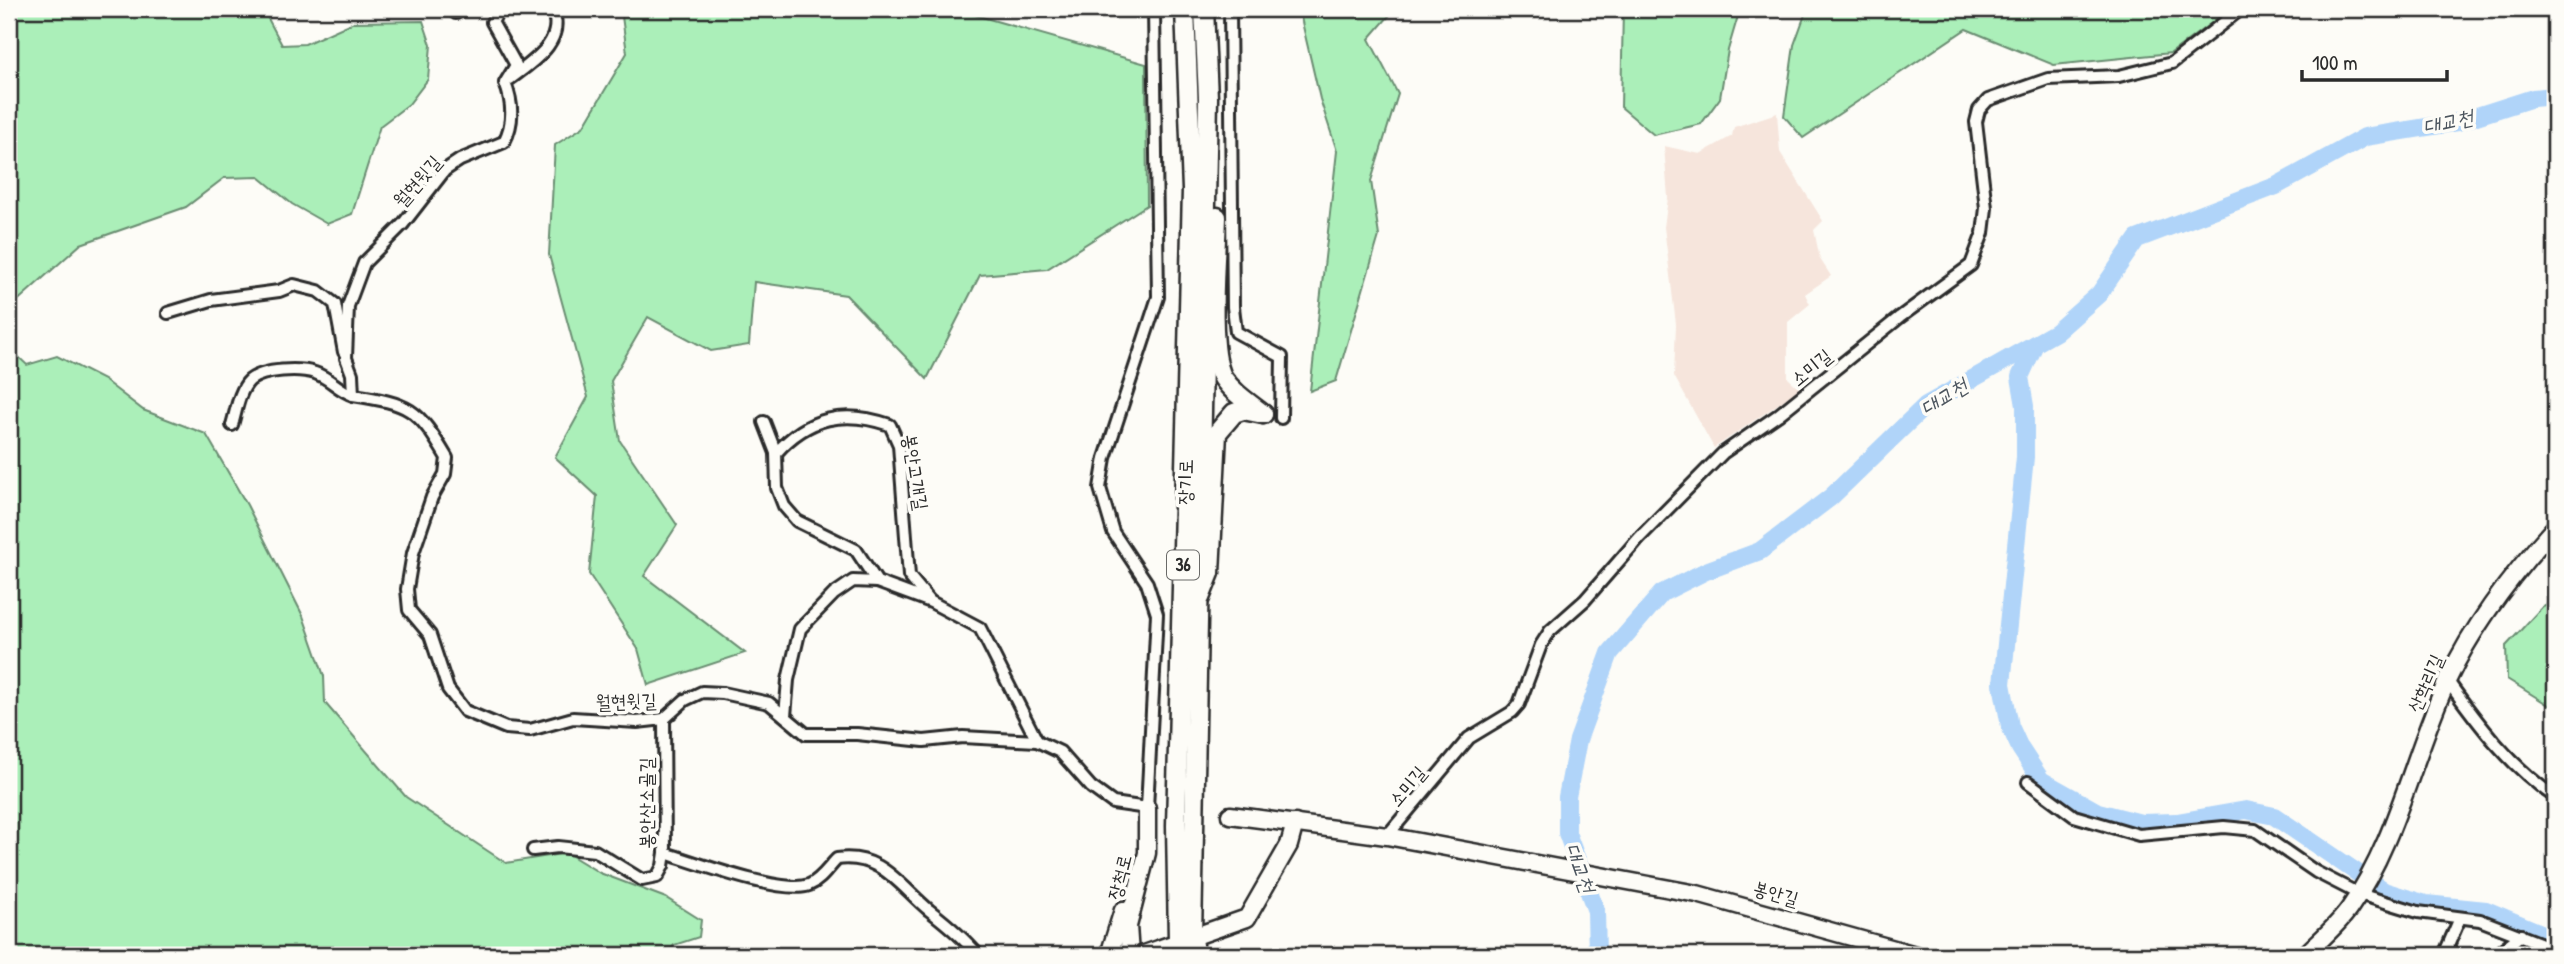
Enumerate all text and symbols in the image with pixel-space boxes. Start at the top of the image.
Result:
scale bar [2302,38,2447,82]
text: 100 m [2312,48,2358,77]
water label: 대교천 [2420,102,2478,141]
street label: 월현윗길 [387,149,447,213]
street label: 소미길 [1785,342,1837,392]
water label: 대교천 [1915,370,1975,422]
street label: 봉안고개길 [897,432,935,512]
street label: 장기로 [1172,459,1198,505]
road number: 36 [1167,550,1199,580]
street label: 산학리길 [2401,650,2449,716]
street label: 월현윗길 [595,687,657,715]
street label: 봉안산소골길 [633,757,659,849]
street label: 소미길 [1382,760,1432,812]
water label: 대교천 [1558,839,1603,899]
street label: 장척로 [1101,852,1137,902]
street label: 봉안길 [1750,874,1802,912]

